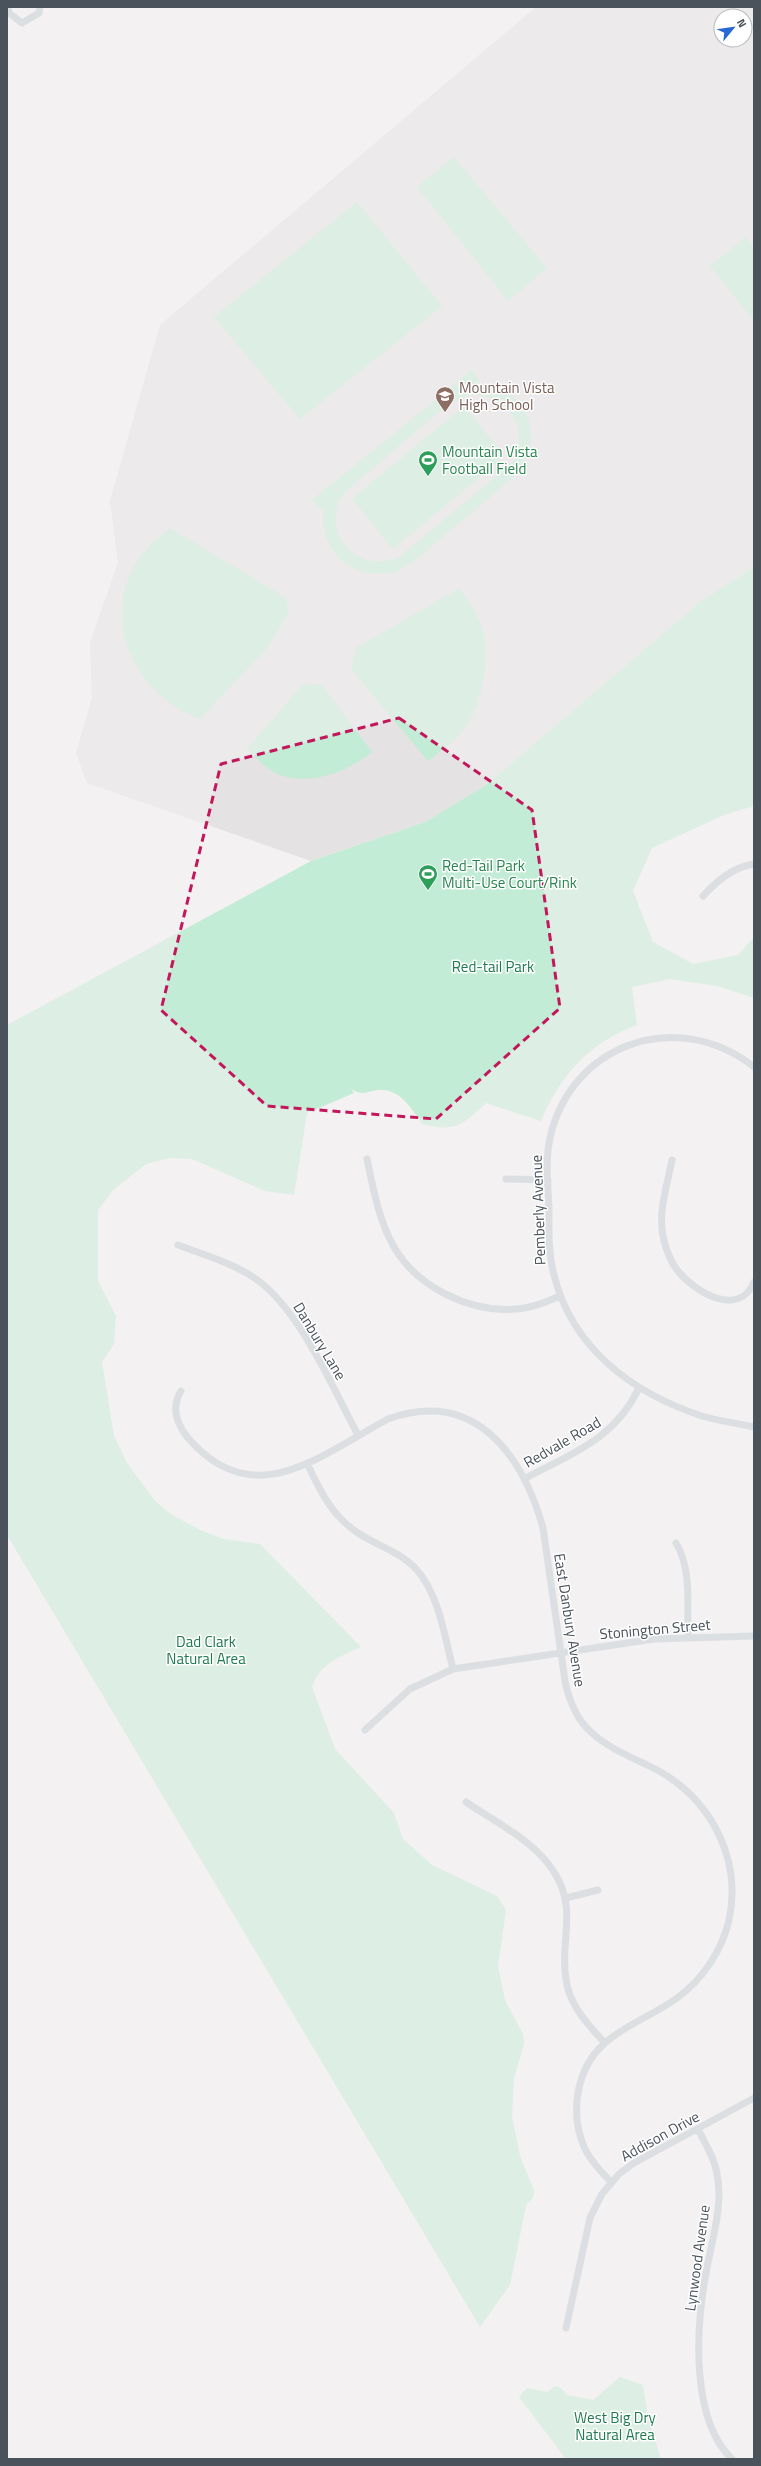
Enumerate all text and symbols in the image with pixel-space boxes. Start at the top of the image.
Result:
north arrow [713,8,753,48]
text: N [733,16,751,30]
place label: Mountain Vista High School [459,376,555,416]
school or university icon: Mountain Vista High School [434,385,456,413]
place label: Mountain Vista Football Field [442,440,538,480]
sports icon: Mountain Vista Football Field [417,449,439,477]
place label: Red-Tail Park Multi-Use Court/Rink [442,854,577,894]
sports icon: Red-Tail Park Multi-Use Court/Rink [417,863,439,891]
park label: Red-tail Park [452,955,534,978]
street label: Pemberly Avenue [525,1154,551,1266]
street label: Danbury Lane [288,1298,352,1384]
street label: Redvale Road [519,1411,605,1473]
street label: East Danbury Avenue [548,1551,592,1689]
street label: Stonington Street [598,1613,712,1645]
park label: Dad Clark Natural Area [166,1630,246,1670]
street label: Addison Drive [616,2105,704,2167]
street label: Lynwood Avenue [678,2203,716,2313]
park label: West Big Dry Natural Area [574,2406,656,2446]

